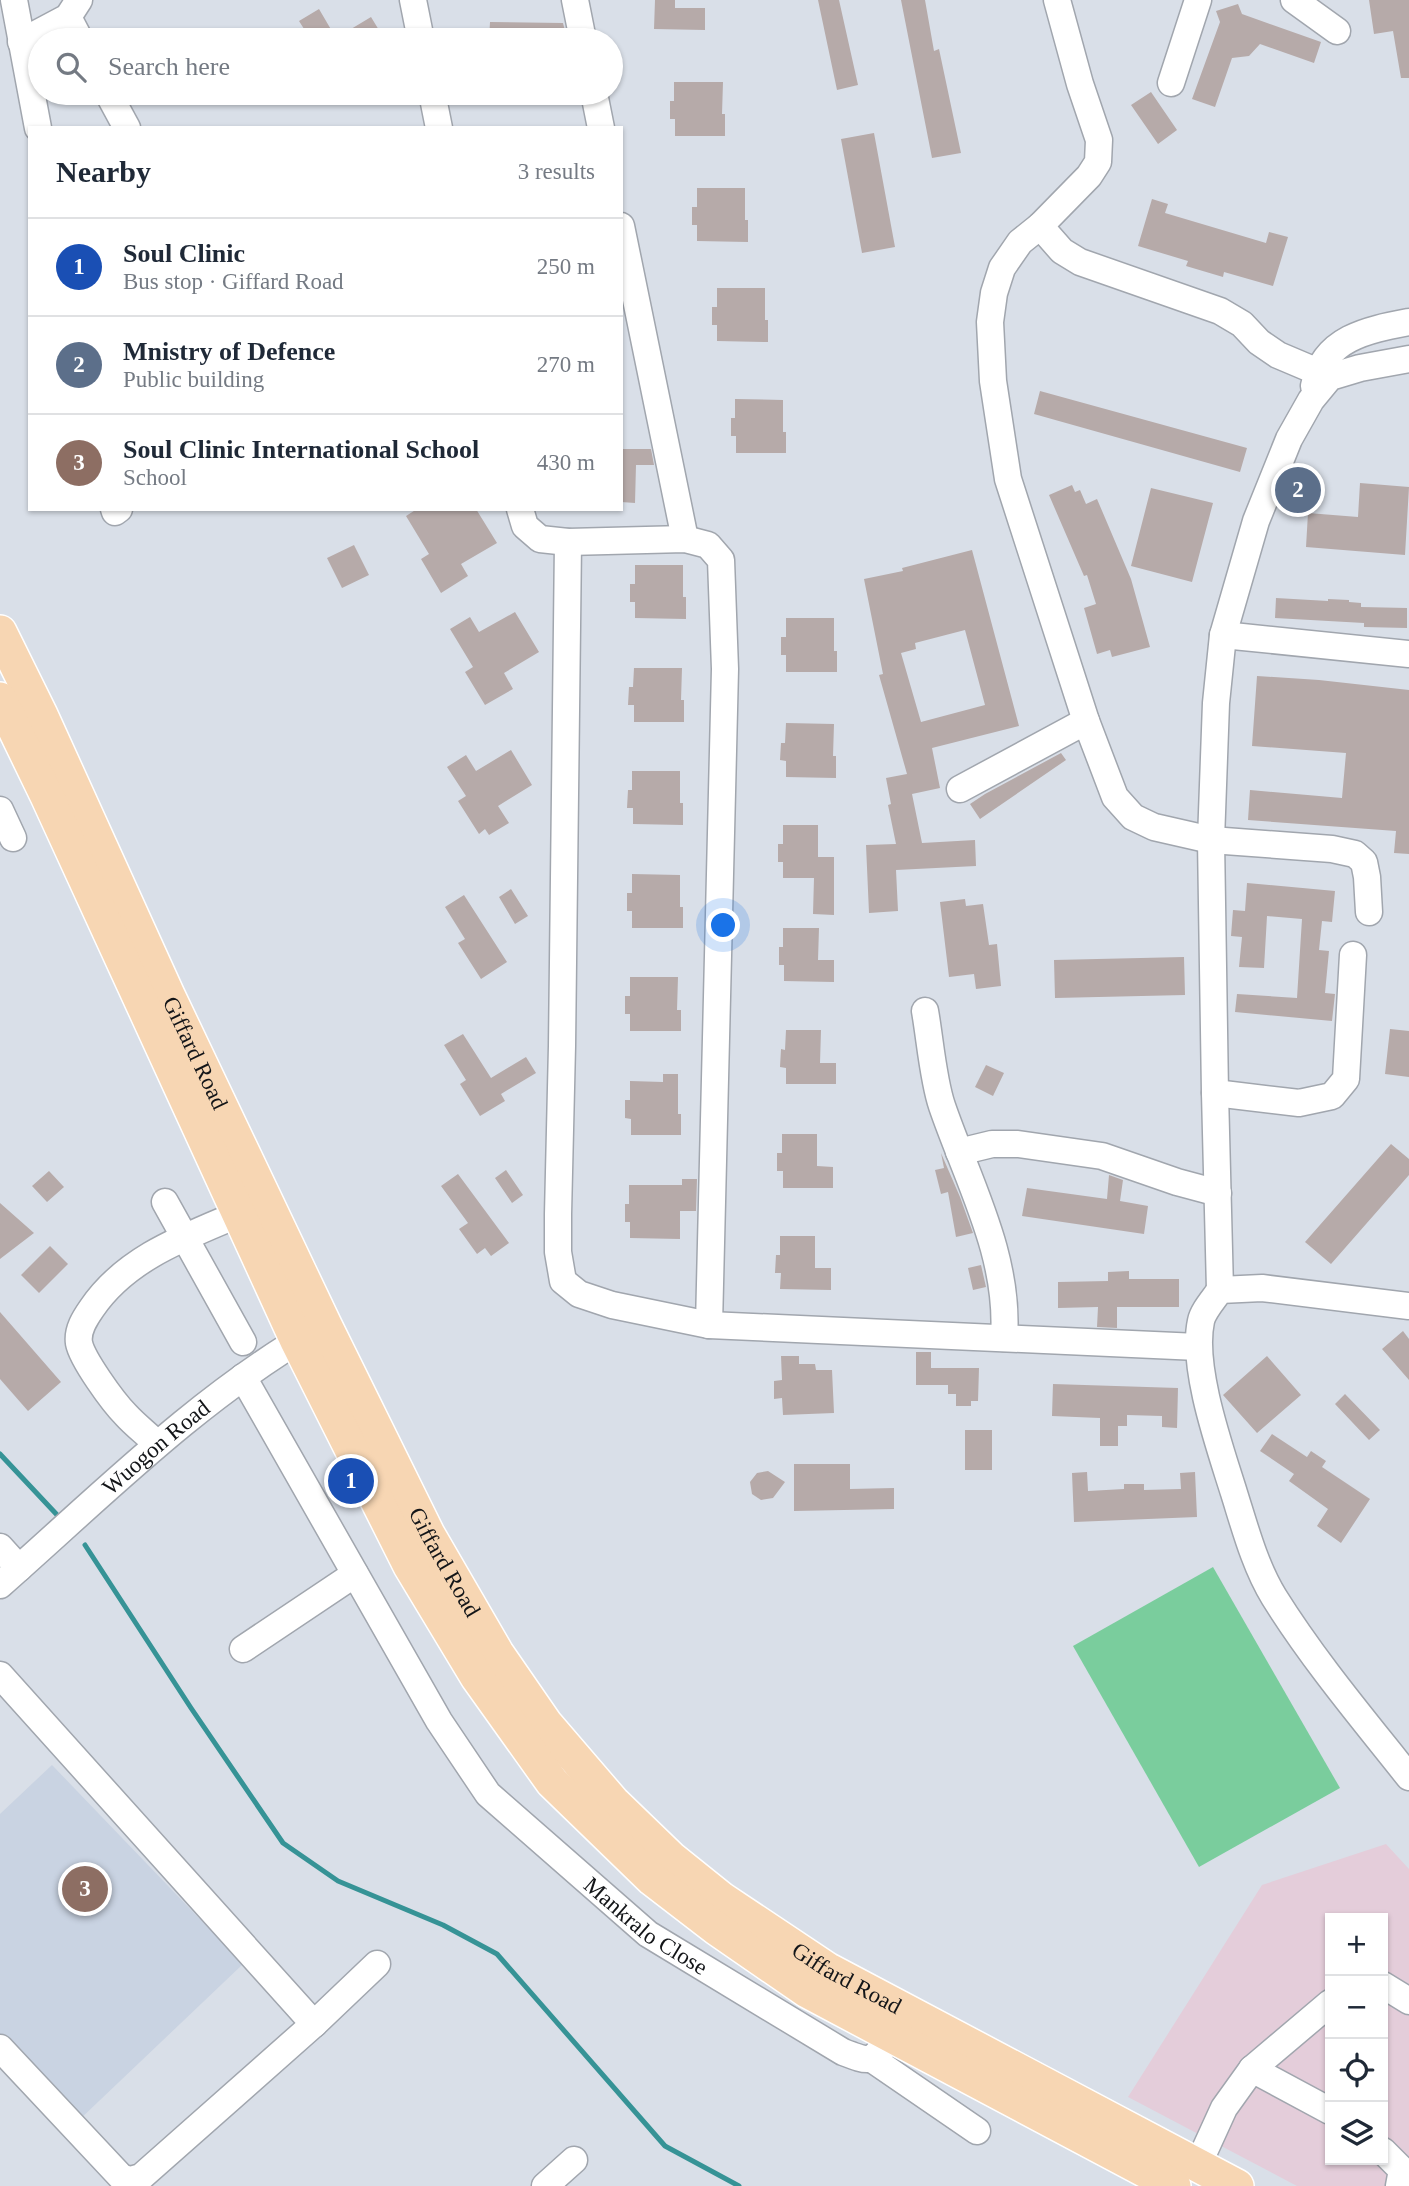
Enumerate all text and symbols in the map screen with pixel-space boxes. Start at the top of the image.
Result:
search box [28,28,623,105]
icon: search [52,48,90,86]
text: Search here [108,52,230,81]
text: Nearby [56,155,151,188]
text: 3 results [518,159,595,184]
text: Soul Clinic [123,239,245,268]
text: 1 [73,254,85,279]
text: 250 m [537,254,595,279]
text: Bus stop · Giffard Road [123,269,344,294]
text: Mnistry of Defence [123,337,335,366]
text: 2 [73,352,85,377]
text: 270 m [537,352,595,377]
text: Public building [123,367,264,392]
text: Soul Clinic International School [123,435,479,464]
text: 3 [73,450,85,475]
text: 430 m [537,450,595,475]
pin: 2 [1275,464,1321,516]
text: School [123,465,187,490]
your location [706,908,740,942]
street label: Giffard Road [158,992,233,1114]
street label: Wuogon Road [97,1394,215,1500]
pin: 1 [328,1455,374,1507]
street label: Giffard Road [404,1503,486,1621]
pin: 3 [62,1863,108,1915]
street label: Mankralo Close [579,1872,712,1980]
map controls [1325,1913,1388,2165]
button: + [1325,1913,1388,1976]
street label: Giffard Road [787,1937,906,2019]
button: − [1325,1976,1388,2039]
button: locate [1325,2039,1388,2102]
button: layers [1325,2102,1388,2165]

